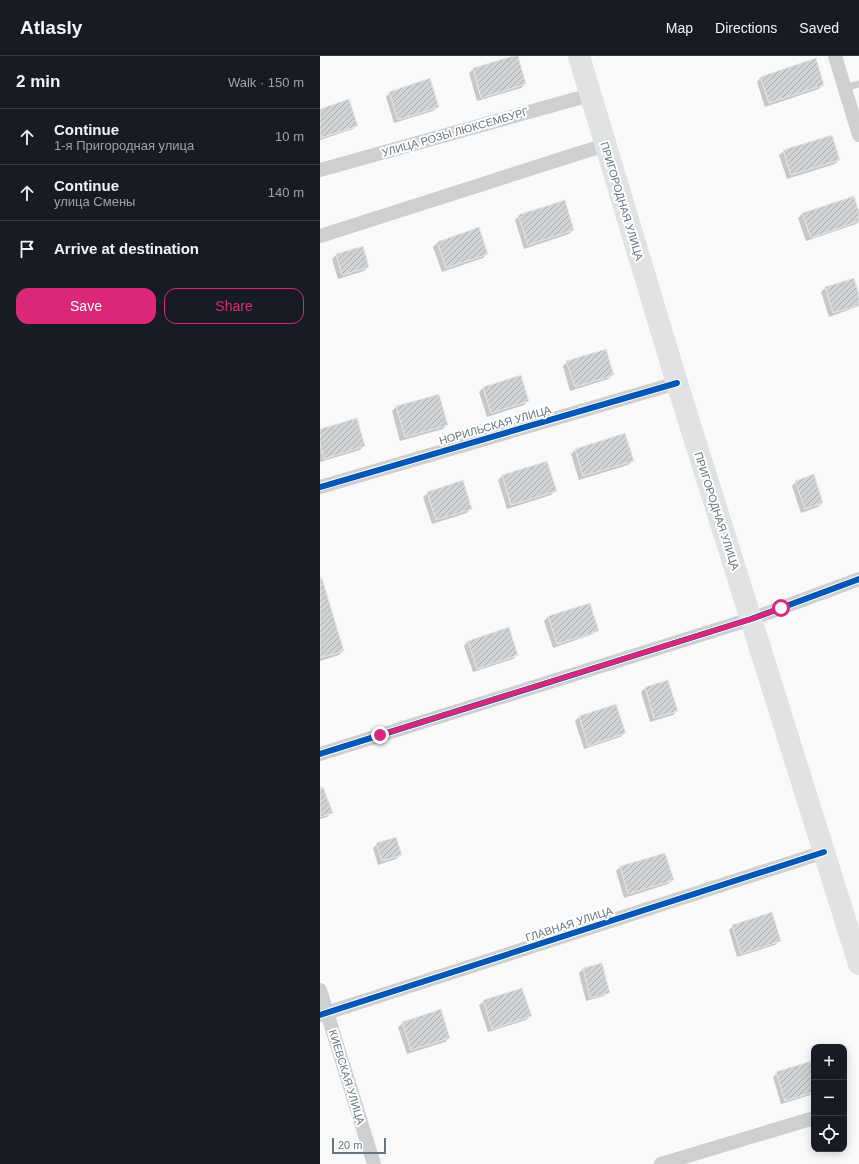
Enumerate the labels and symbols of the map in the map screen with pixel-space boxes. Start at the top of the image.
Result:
street label: УЛИЦА РОЗЫ ЛЮКСЕМБУРГ [380,105,530,159]
street label: ПРИГОРОДНАЯ УЛИЦА [598,140,646,262]
street label: НОРИЛЬСКАЯ УЛИЦА [438,403,553,447]
street label: ПРИГОРОДНАЯ УЛИЦА [692,450,742,572]
route start [772,599,790,617]
route end [371,726,389,744]
street label: ГЛАВНАЯ УЛИЦА [524,904,615,944]
street label: КИЕВСКАЯ УЛИЦА [327,1028,367,1126]
scale bar [332,1136,386,1155]

